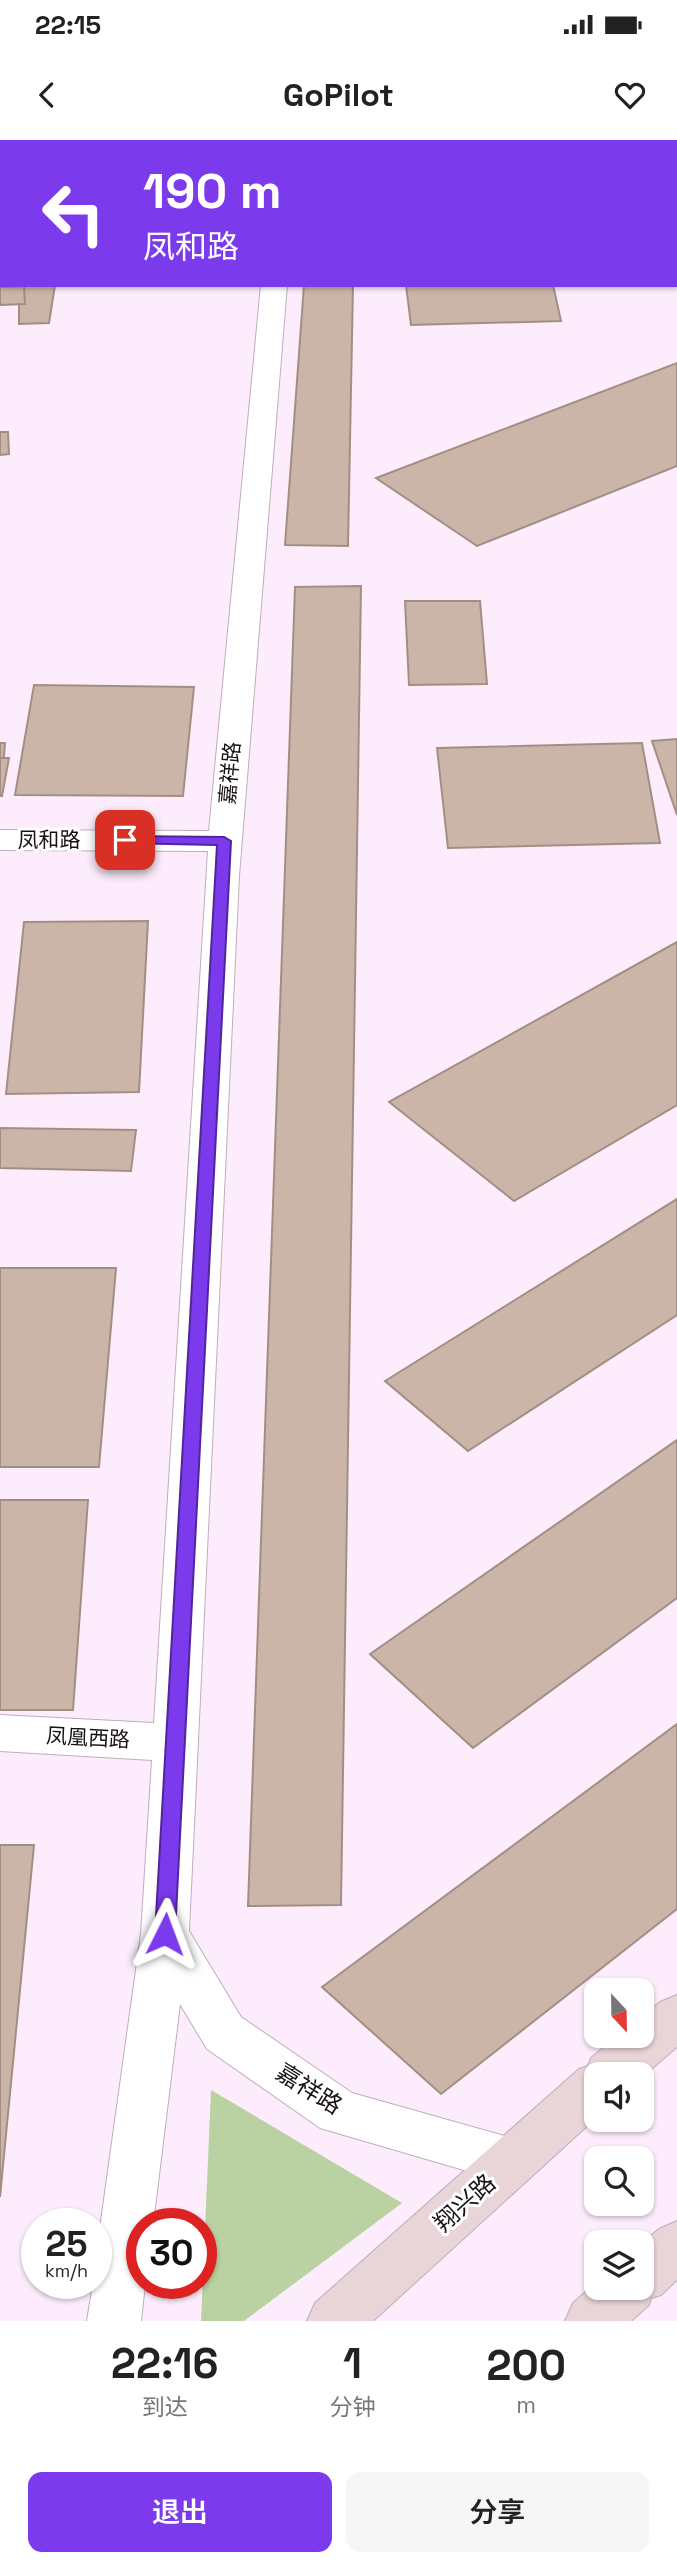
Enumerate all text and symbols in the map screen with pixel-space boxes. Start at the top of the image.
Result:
text: 22:15 [35,8,101,42]
text: GoPilot [283,75,394,115]
icon: back [28,76,66,114]
icon: heart [611,76,649,114]
text: 190 m [143,160,281,222]
icon: left [28,168,119,259]
text: 凤和路 [143,227,239,267]
street label: 嘉祥路 [213,740,246,806]
pin [95,810,155,870]
icon: arrive [106,821,144,859]
street label: 凤和路 [18,826,81,853]
street label: 凤凰西路 [45,1722,131,1753]
position arrow [128,1897,202,1971]
north arrow [584,1978,654,2048]
map controls [584,1978,654,2300]
street label: 嘉祥路 [271,2056,348,2121]
button: sound [584,2062,654,2132]
button: search [584,2146,654,2216]
street label: 翔兴路 [428,2167,502,2238]
speed limit sign: 30 [126,2208,217,2299]
text: 25 [46,2222,87,2266]
button: layers [584,2230,654,2300]
text: km/h [45,2259,88,2282]
text: 22:16 [111,2337,218,2390]
text: 1 [343,2337,362,2390]
text: 200 [487,2339,566,2392]
text: m [516,2390,536,2420]
text: 到达 [142,2392,188,2422]
text: 分钟 [329,2392,375,2422]
button: 退出 [28,2472,332,2552]
button: 分享 [346,2472,649,2552]

